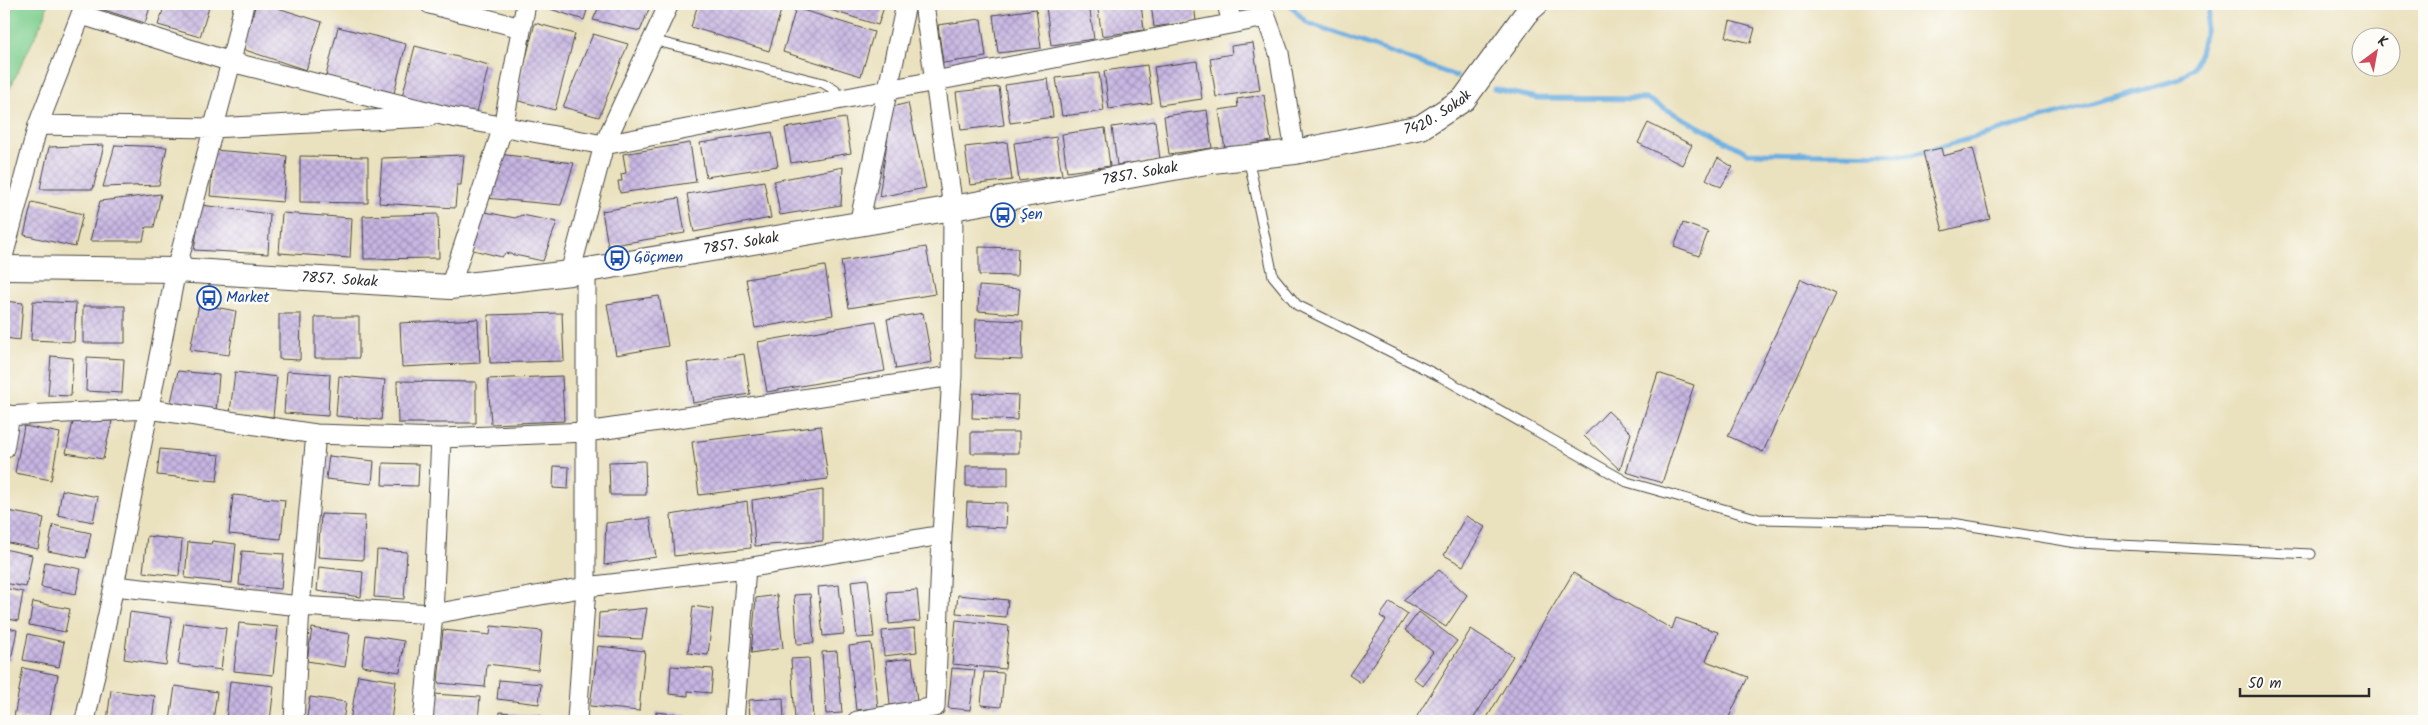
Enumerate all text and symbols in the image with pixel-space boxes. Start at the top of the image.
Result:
north arrow [2350,28,2400,78]
text: K [2373,30,2392,54]
street label: 7420. Sokak [1402,85,1479,142]
street label: 7857. Sokak [1100,155,1181,193]
bus stop icon: Şen [990,202,1016,228]
place label: Şen [1020,203,1043,227]
street label: 7857. Sokak [702,226,782,262]
bus stop icon: Göçmen [604,245,630,271]
place label: Göçmen [634,246,683,270]
street label: 7857. Sokak [301,266,380,295]
bus stop icon: Market [196,285,222,311]
place label: Market [226,286,270,310]
scale bar [2240,665,2369,697]
text: 50 m [2248,672,2282,696]

